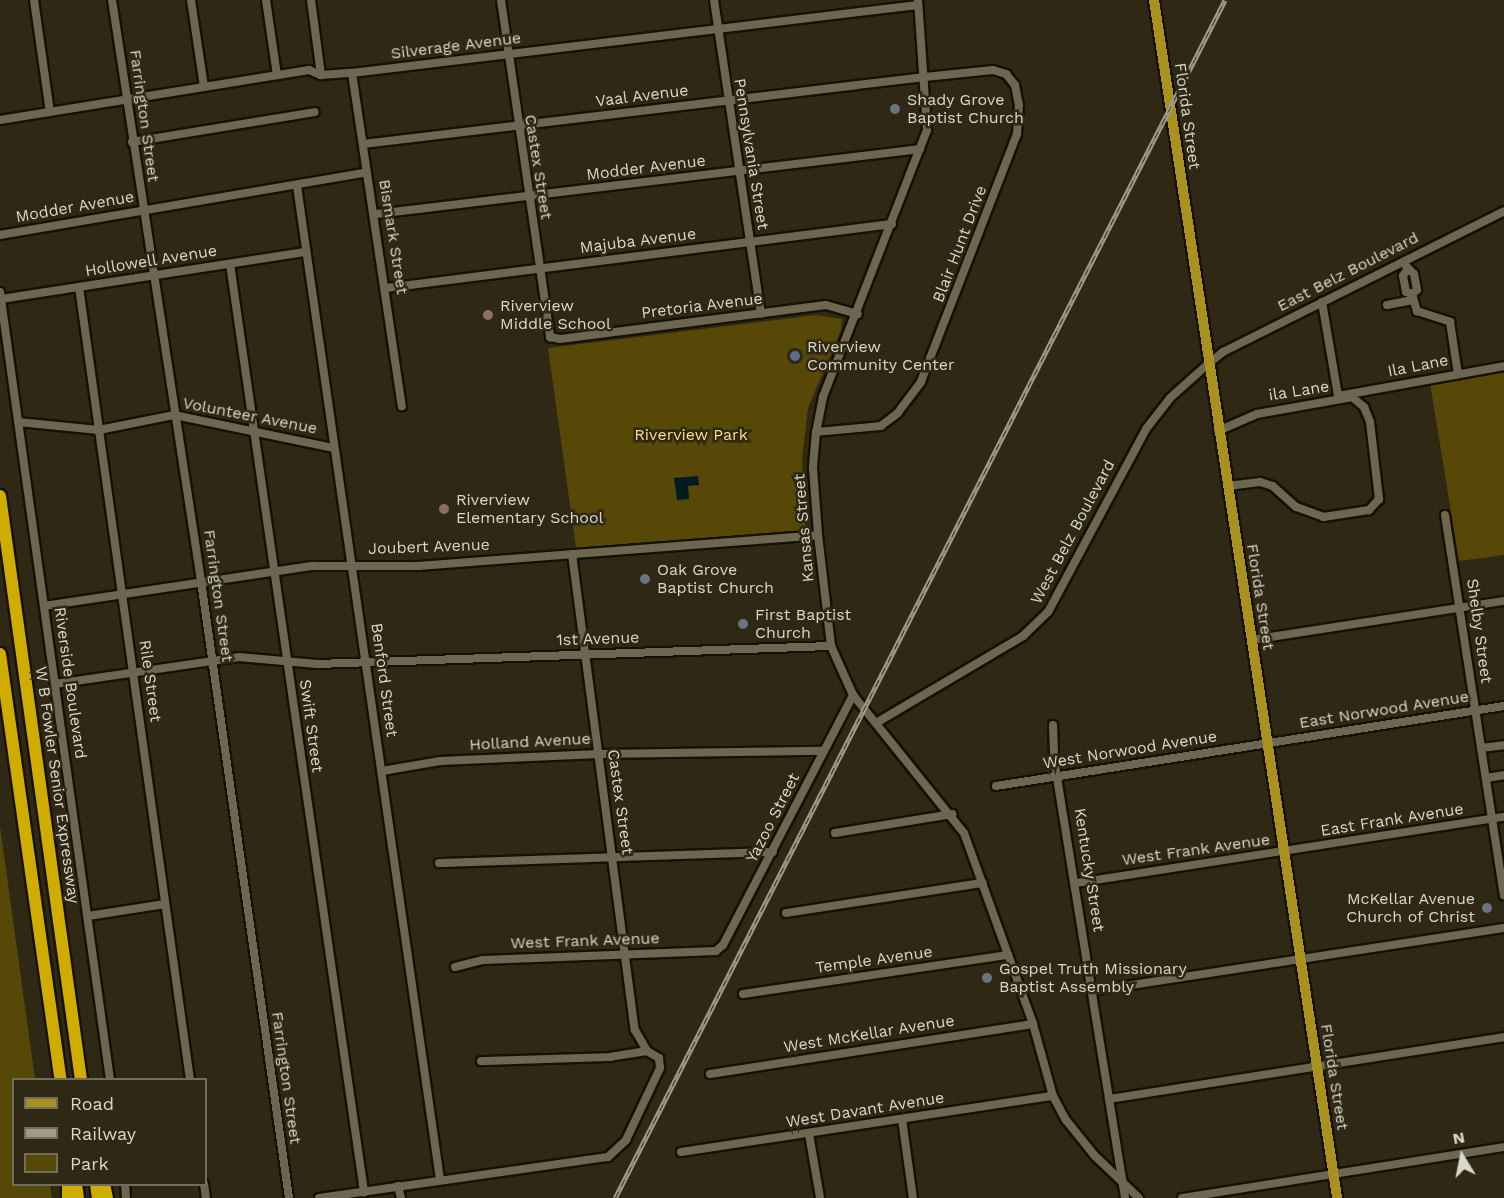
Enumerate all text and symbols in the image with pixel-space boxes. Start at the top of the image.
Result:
street label: Silverage Avenue [389,28,523,64]
street label: Farrington Street [125,49,163,183]
street label: Florida Street [1170,61,1204,171]
street label: Pennsylvania Street [730,77,772,231]
street label: Vaal Avenue [594,81,690,111]
place label: Shady Grove Baptist Church [907,90,1024,128]
marker: Shady Grove Baptist Church [888,102,902,116]
street label: Castex Street [520,113,556,221]
street label: Modder Avenue [585,151,707,185]
street label: Bismark Street [374,178,412,296]
street label: Blair Hunt Drive [929,183,991,305]
street label: Modder Avenue [14,187,136,227]
street label: Majuba Avenue [578,224,698,258]
street label: East Belz Boulevard [1274,228,1422,316]
street label: Hollowell Avenue [83,241,219,281]
street label: Pretoria Avenue [640,289,764,323]
place label: Riverview Middle School [500,296,611,334]
marker: Riverview Middle School [481,308,495,322]
place label: Riverview Community Center [807,337,955,375]
marker: Riverview Community Center [788,349,802,363]
street label: Ila Lane [1386,351,1450,381]
street label: ila Lane [1267,377,1331,405]
street label: Volunteer Avenue [181,393,319,439]
park label: Riverview Park [634,425,748,445]
street label: West Belz Boulevard [1027,457,1119,607]
street label: Kansas Street [790,473,818,583]
place label: Riverview Elementary School [456,490,604,528]
marker: Riverview Elementary School [437,502,451,516]
street label: Farrington Street [199,529,237,663]
street label: Joubert Avenue [367,535,491,559]
street label: Florida Street [1242,542,1278,652]
place label: Oak Grove Baptist Church [657,560,774,598]
marker: Oak Grove Baptist Church [638,572,652,586]
street label: Shelby Street [1462,577,1496,685]
place label: First Baptist Church [755,605,851,643]
street label: Riverside Boulevard [50,606,90,760]
marker: First Baptist Church [736,617,750,631]
street label: Benford Street [366,622,402,738]
street label: 1st Avenue [556,628,640,650]
street label: Rile Street [135,639,165,723]
street label: W B Fowler Senior Expressway [31,665,83,905]
street label: Swift Street [295,678,327,774]
street label: East Norwood Avenue [1298,687,1470,733]
street label: West Norwood Avenue [1041,727,1219,773]
street label: Holland Avenue [469,729,591,755]
street label: Castex Street [603,748,637,856]
street label: Yazoo Street [742,770,804,866]
street label: East Frank Avenue [1319,799,1465,841]
street label: Kentucky Street [1070,807,1108,933]
street label: West Frank Avenue [1120,830,1272,870]
place label: McKellar Avenue Church of Christ [1346,889,1475,927]
marker: McKellar Avenue Church of Christ [1480,901,1494,915]
street label: West Frank Avenue [510,929,660,953]
street label: Temple Avenue [814,942,934,978]
place label: Gospel Truth Missionary Baptist Assembly [999,959,1188,997]
marker: Gospel Truth Missionary Baptist Assembly [980,971,994,985]
street label: Farrington Street [267,1011,305,1145]
street label: West McKellar Avenue [782,1011,956,1057]
street label: Florida Street [1316,1022,1352,1132]
legend [12,1078,207,1186]
street label: West Davant Avenue [784,1088,946,1132]
text: Road [70,1093,114,1114]
text: Railway [70,1123,136,1144]
north arrow [1432,1126,1492,1186]
text: N [1451,1127,1466,1148]
text: Park [70,1153,109,1174]

